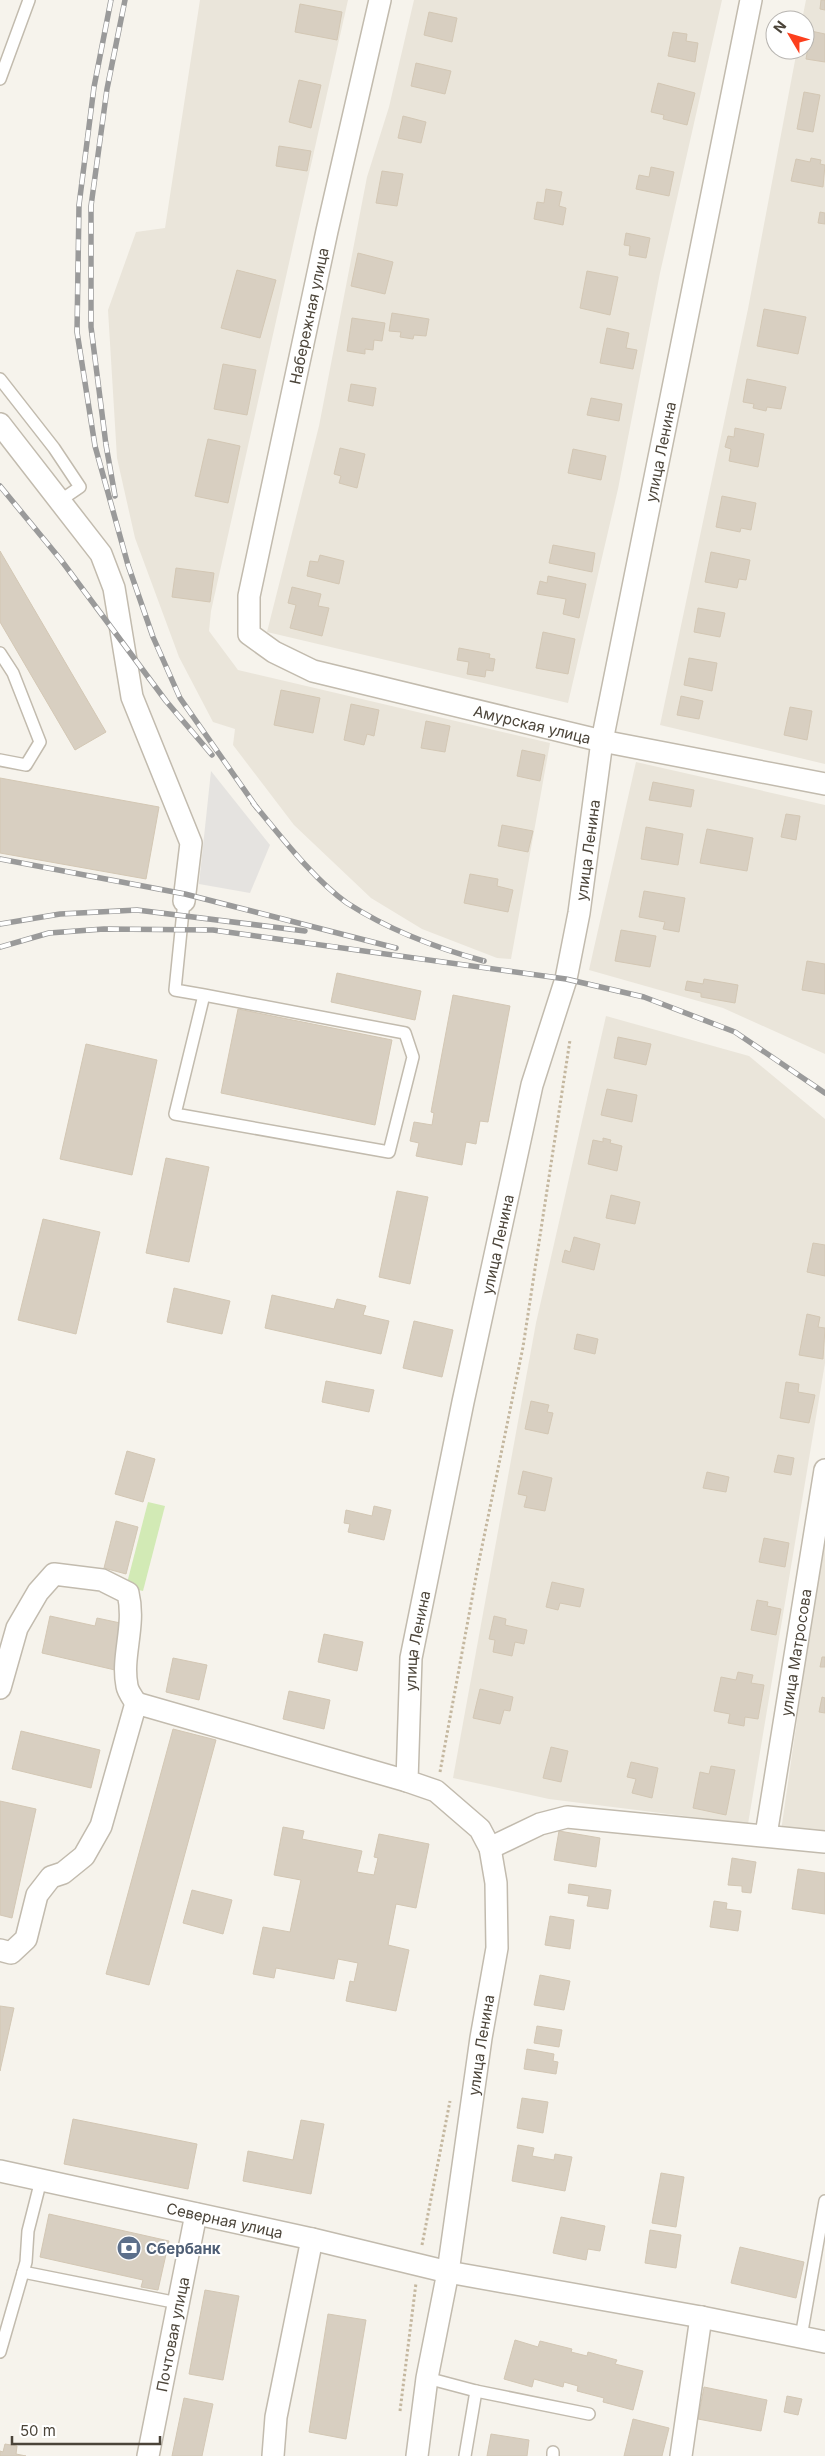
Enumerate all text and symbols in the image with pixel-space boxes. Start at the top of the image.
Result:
north arrow [765,10,815,60]
text: N [769,17,789,36]
street label: Набережная улица [285,246,333,386]
street label: улица Ленина [641,400,680,504]
street label: Амурская улица [472,701,593,747]
street label: улица Ленина [571,798,604,902]
street label: улица Ленина [477,1192,517,1296]
street label: улица Матросова [776,1587,815,1717]
street label: улица Ленина [400,1589,434,1692]
street label: улица Ленина [463,1993,498,2097]
street label: Северная улица [165,2198,285,2242]
bank icon: Сбербанк [116,2235,142,2261]
place label: Сбербанк [146,2239,221,2258]
street label: Почтовая улица [151,2275,193,2394]
scale bar [12,2414,160,2446]
text: 50 m [20,2421,56,2440]

